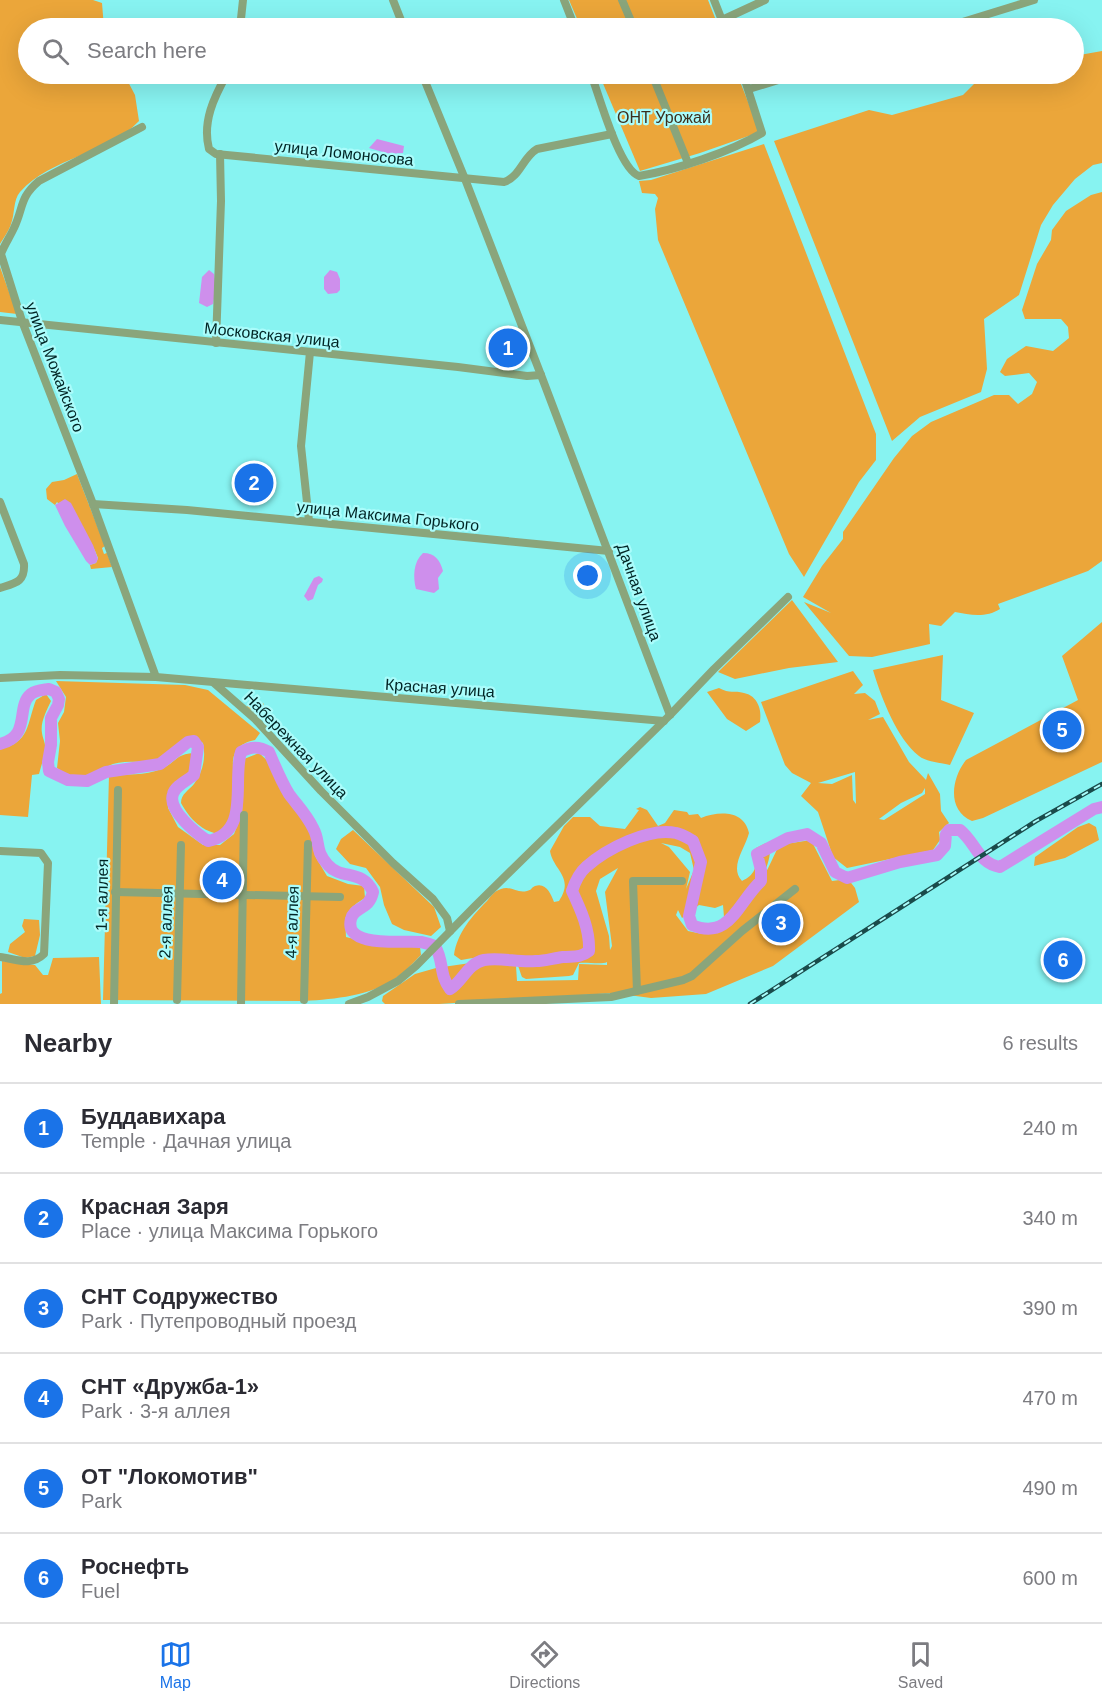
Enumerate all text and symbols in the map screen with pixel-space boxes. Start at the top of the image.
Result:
search box [18,18,1084,84]
icon: search [39,35,72,68]
text: Search here [87,38,207,63]
park label: ОНТ Урожай [617,109,711,126]
street label: улица Ломоносова [274,137,414,169]
street label: улица Можайского [22,300,88,434]
street label: Московская улица [203,319,341,351]
pin: 1 [488,326,528,370]
pin: 2 [234,460,274,506]
street label: улица Максима Горького [296,498,480,534]
street label: Дачная улица [613,541,665,643]
your location [573,561,602,590]
street label: Красная улица [385,676,496,700]
street label: Набережная улица [241,688,351,802]
pin: 5 [1042,708,1082,752]
pin: 4 [202,858,242,902]
street label: 1-я аллея [93,859,111,931]
street label: 2-я аллея [156,885,176,959]
street label: 4-я аллея [282,885,302,959]
pin: 3 [762,900,800,946]
pin: 6 [1044,938,1082,982]
text: Nearby [24,1028,112,1058]
text: 6 results [1002,1032,1078,1054]
text: Буддавихара [81,1104,226,1129]
text: 1 [38,1117,49,1139]
text: 240 m [1022,1117,1078,1139]
text: Temple · Дачная улица [81,1130,291,1152]
text: Красная Заря [81,1194,229,1219]
text: 2 [38,1207,49,1229]
text: 340 m [1022,1207,1078,1229]
text: Place · улица Максима Горького [81,1220,378,1242]
text: СНТ Содружество [81,1284,278,1309]
text: 3 [38,1297,49,1319]
text: 390 m [1022,1297,1078,1319]
text: Park · Путепроводный проезд [81,1310,356,1332]
text: СНТ «Дружба-1» [81,1374,259,1399]
text: 4 [38,1387,49,1409]
text: 470 m [1022,1387,1078,1409]
text: Park · 3-я аллея [81,1400,230,1422]
text: ОТ "Локомотив" [81,1464,258,1489]
text: 5 [38,1477,49,1499]
text: 490 m [1022,1477,1078,1499]
text: Park [81,1490,122,1512]
text: Роснефть [81,1554,189,1579]
text: 6 [38,1567,49,1589]
text: 600 m [1022,1567,1078,1589]
text: Fuel [81,1580,120,1602]
tab: Map [159,1638,192,1692]
tab: Directions [509,1638,580,1692]
tab: Saved [898,1638,943,1692]

